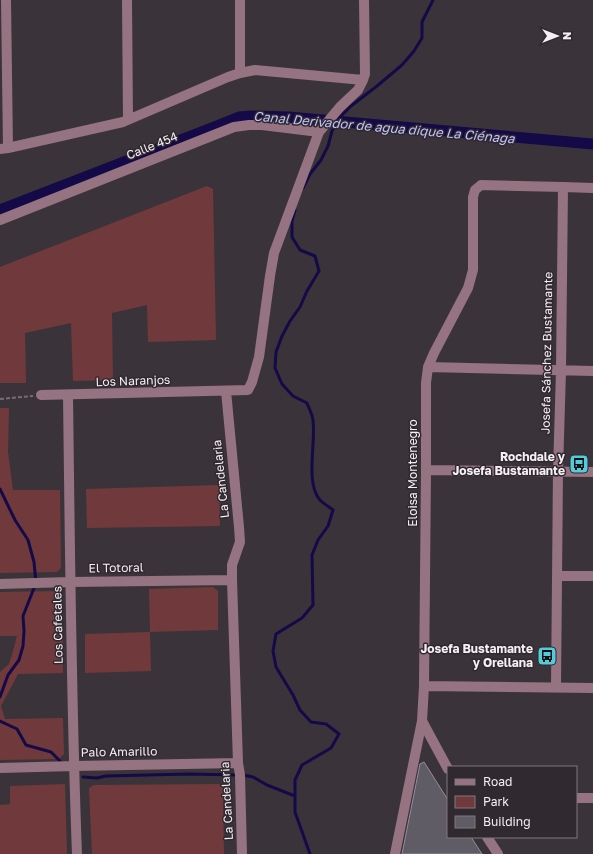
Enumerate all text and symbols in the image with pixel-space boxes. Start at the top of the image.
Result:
north arrow [537,16,577,56]
text: N [561,32,574,40]
water label: Canal Derivador de agua dique La Ciénaga [253,108,516,146]
street label: Calle 454 [124,128,180,163]
street label: Josefa Sánchez Bustamante [538,272,555,434]
street label: Los Naranjos [95,372,171,389]
street label: Eloisa Montenegro [405,419,420,527]
street label: La Candelaria [209,439,232,519]
place label: Rochdale y Josefa Bustamante [453,449,566,478]
bus stop icon: Rochdale y Josefa Bustamante [568,453,590,475]
street label: El Totoral [88,560,144,575]
street label: Los Cafetales [49,586,66,664]
place label: Josefa Bustamante y Orellana [421,641,533,670]
bus stop icon: Josefa Bustamante y Orellana [536,645,558,667]
street label: Palo Amarillo [81,743,157,760]
street label: La Candelaria [217,761,236,841]
legend [447,766,577,838]
text: Road [483,774,512,789]
text: Park [483,794,509,809]
text: Building [483,814,531,829]

